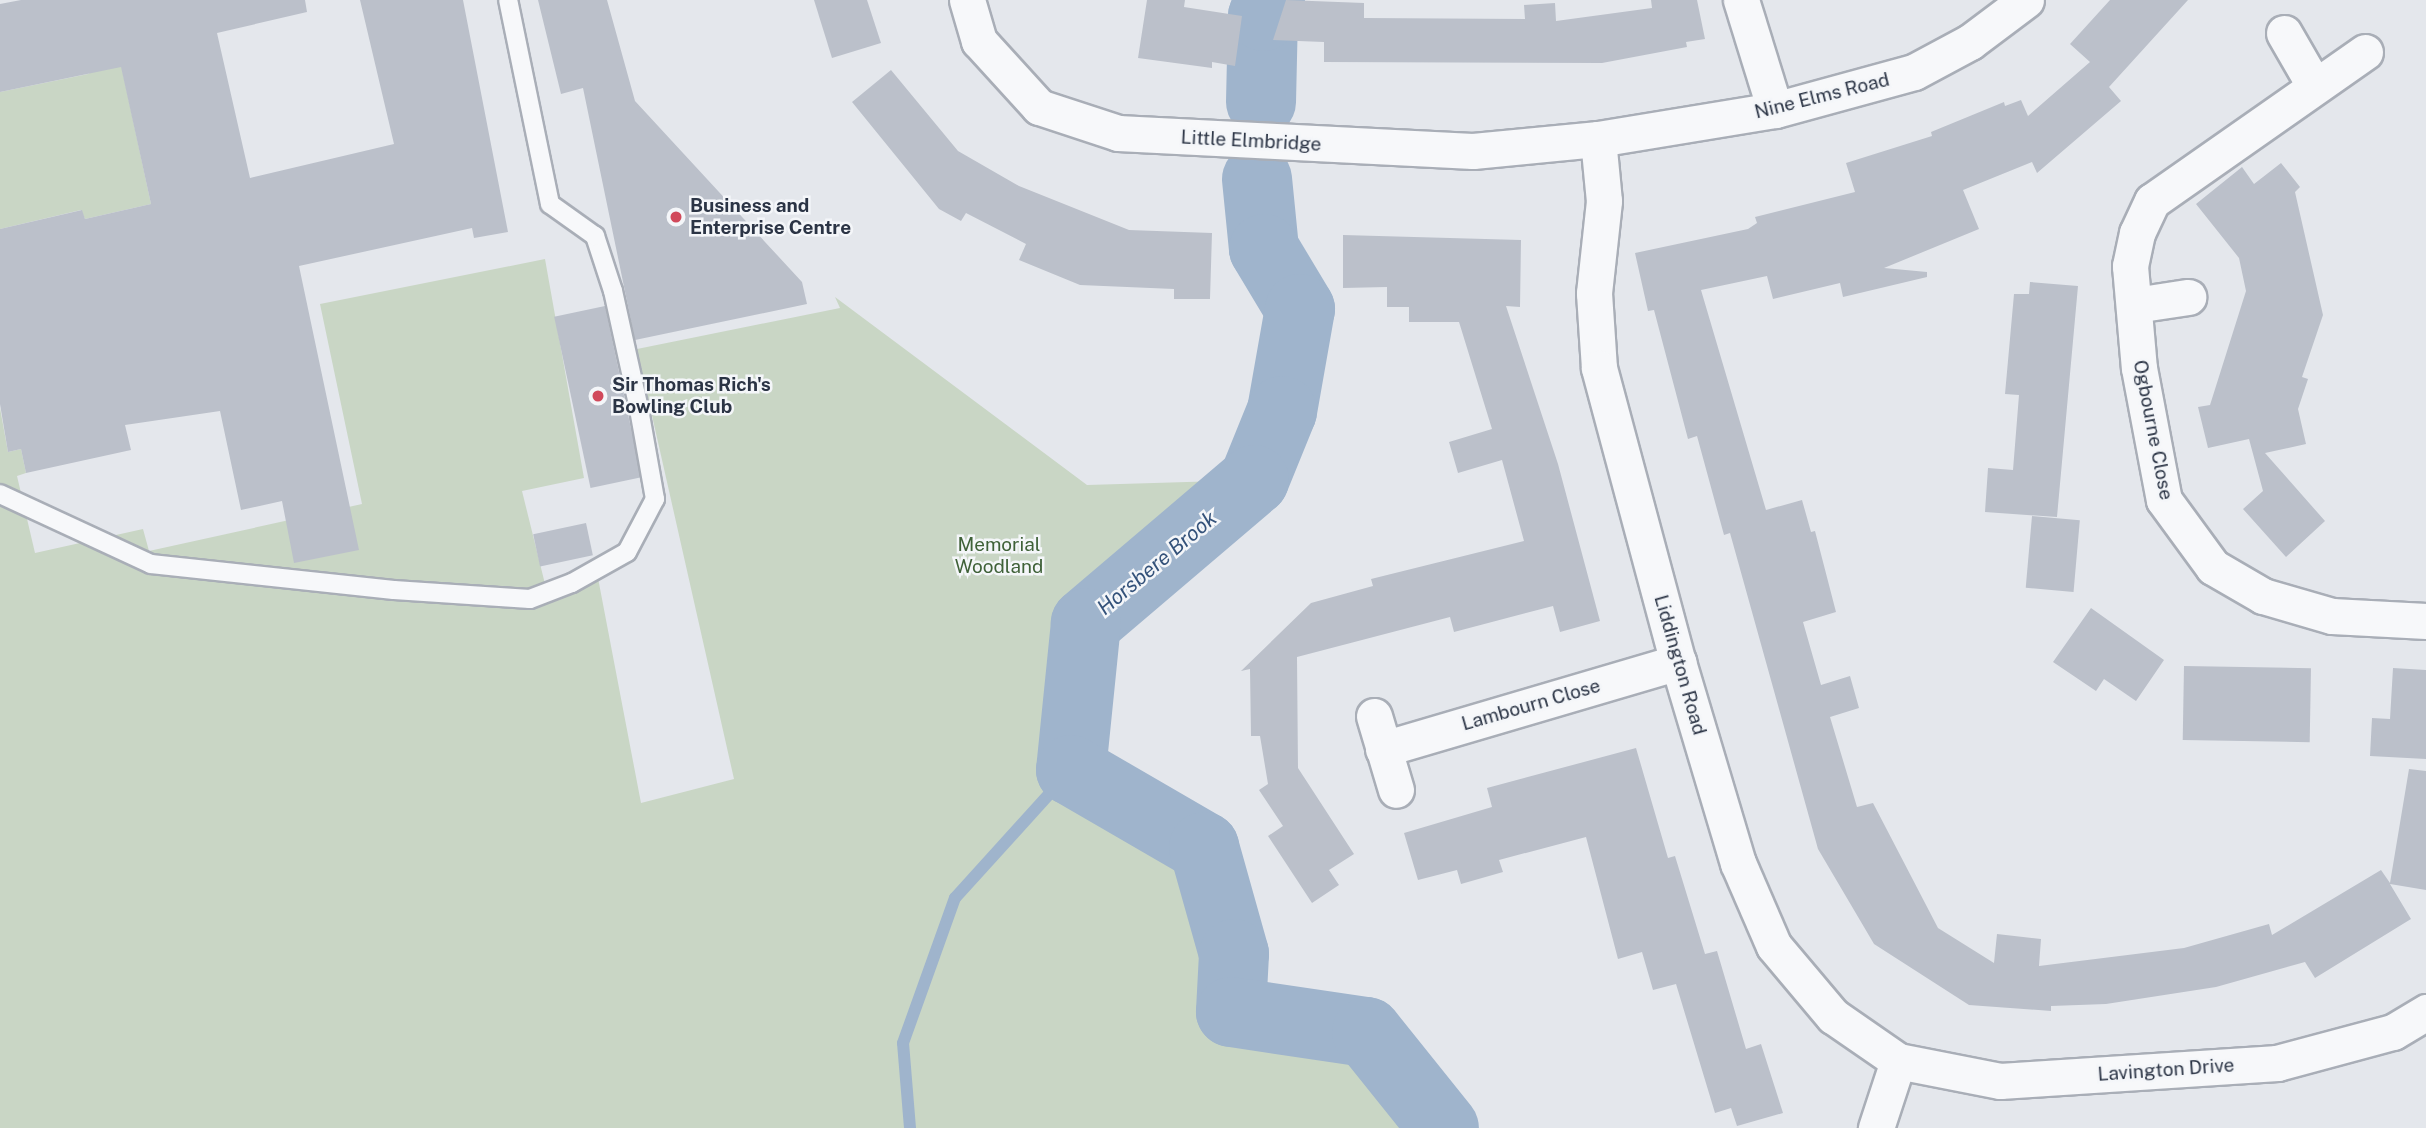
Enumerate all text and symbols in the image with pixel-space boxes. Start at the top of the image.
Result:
street label: Nine Elms Road [1752,68,1892,124]
street label: Little Elmbridge [1180,126,1322,156]
place label: Business and Enterprise Centre [690,195,851,239]
marker: Business and Enterprise Centre [668,209,684,225]
street label: Ogbourne Close [2128,358,2178,502]
place label: Sir Thomas Rich's Bowling Club [612,374,771,418]
marker: Sir Thomas Rich's Bowling Club [590,388,606,404]
water label: Horsbere Brook [1092,506,1222,620]
park label: Memorial Woodland [955,534,1043,578]
street label: Liddington Road [1649,592,1711,738]
street label: Lambourn Close [1459,674,1603,736]
street label: Lavington Drive [2097,1054,2235,1086]

